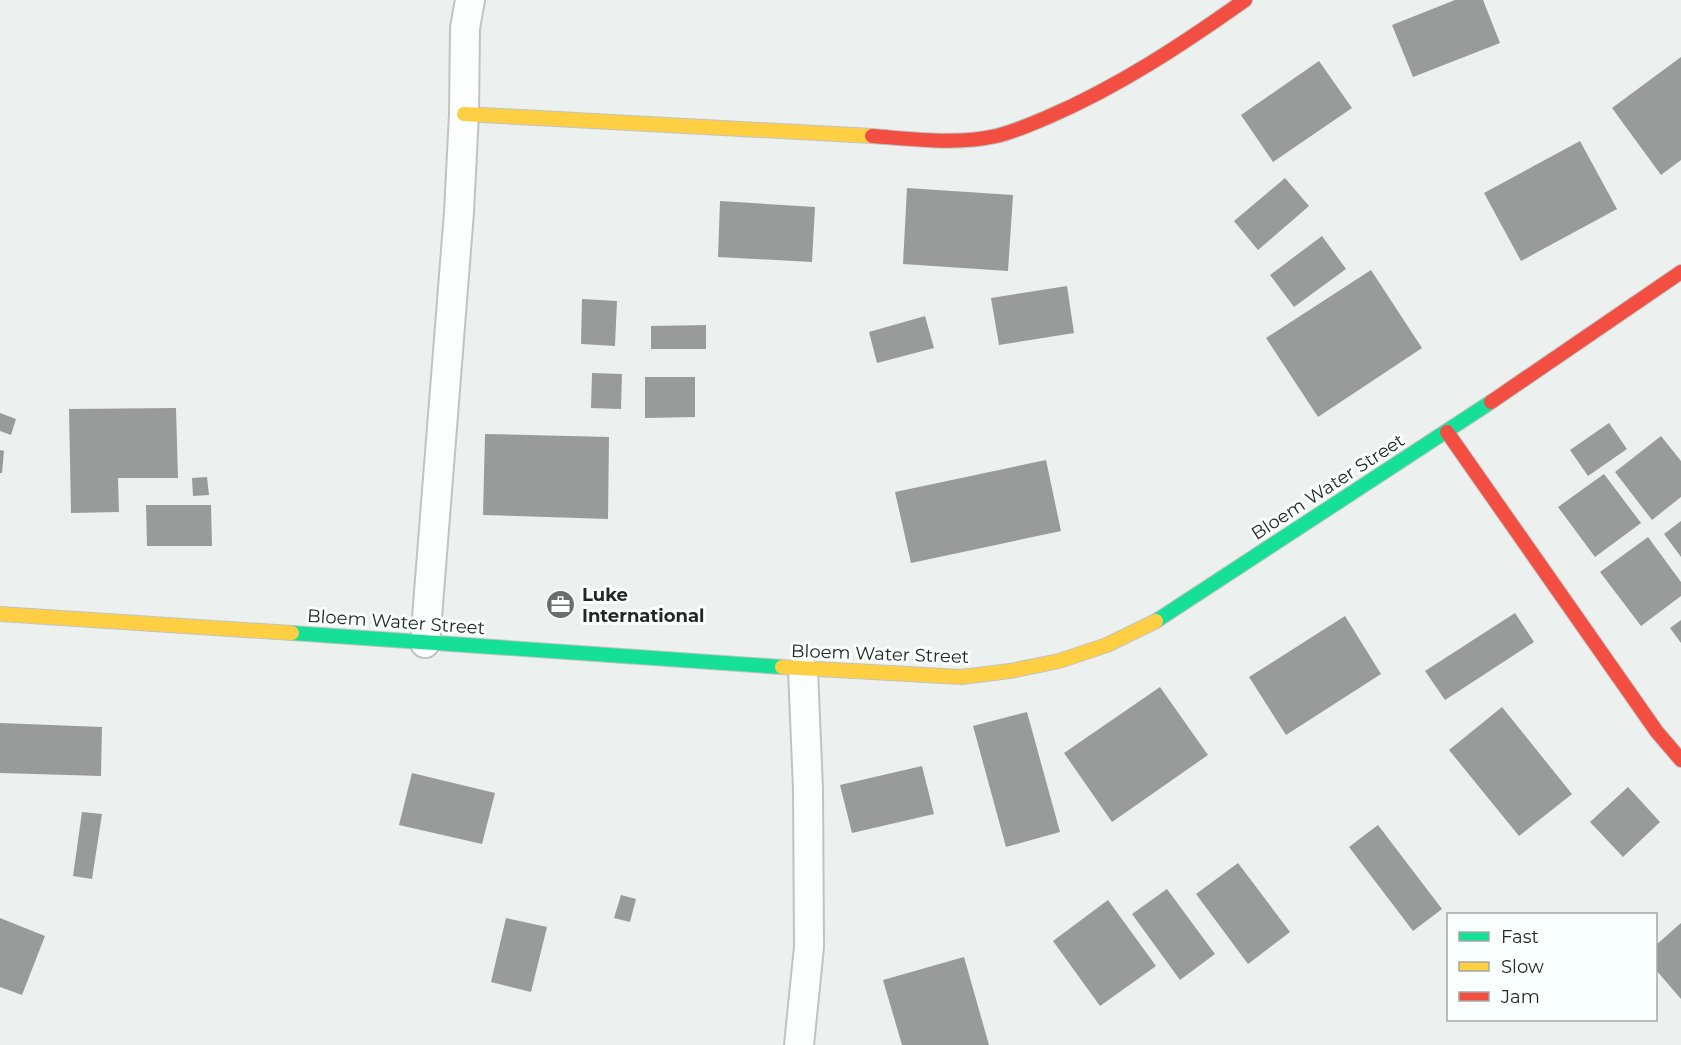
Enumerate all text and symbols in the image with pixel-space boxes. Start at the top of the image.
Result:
street label: Bloem Water Street [1247,429,1409,545]
place label: Luke International [582,584,704,627]
office icon: Luke International [545,589,577,621]
street label: Bloem Water Street [306,605,486,639]
street label: Bloem Water Street [791,640,969,668]
legend [1447,913,1657,1021]
text: Fast [1501,926,1539,948]
text: Slow [1501,956,1544,978]
text: Jam [1500,986,1540,1008]

